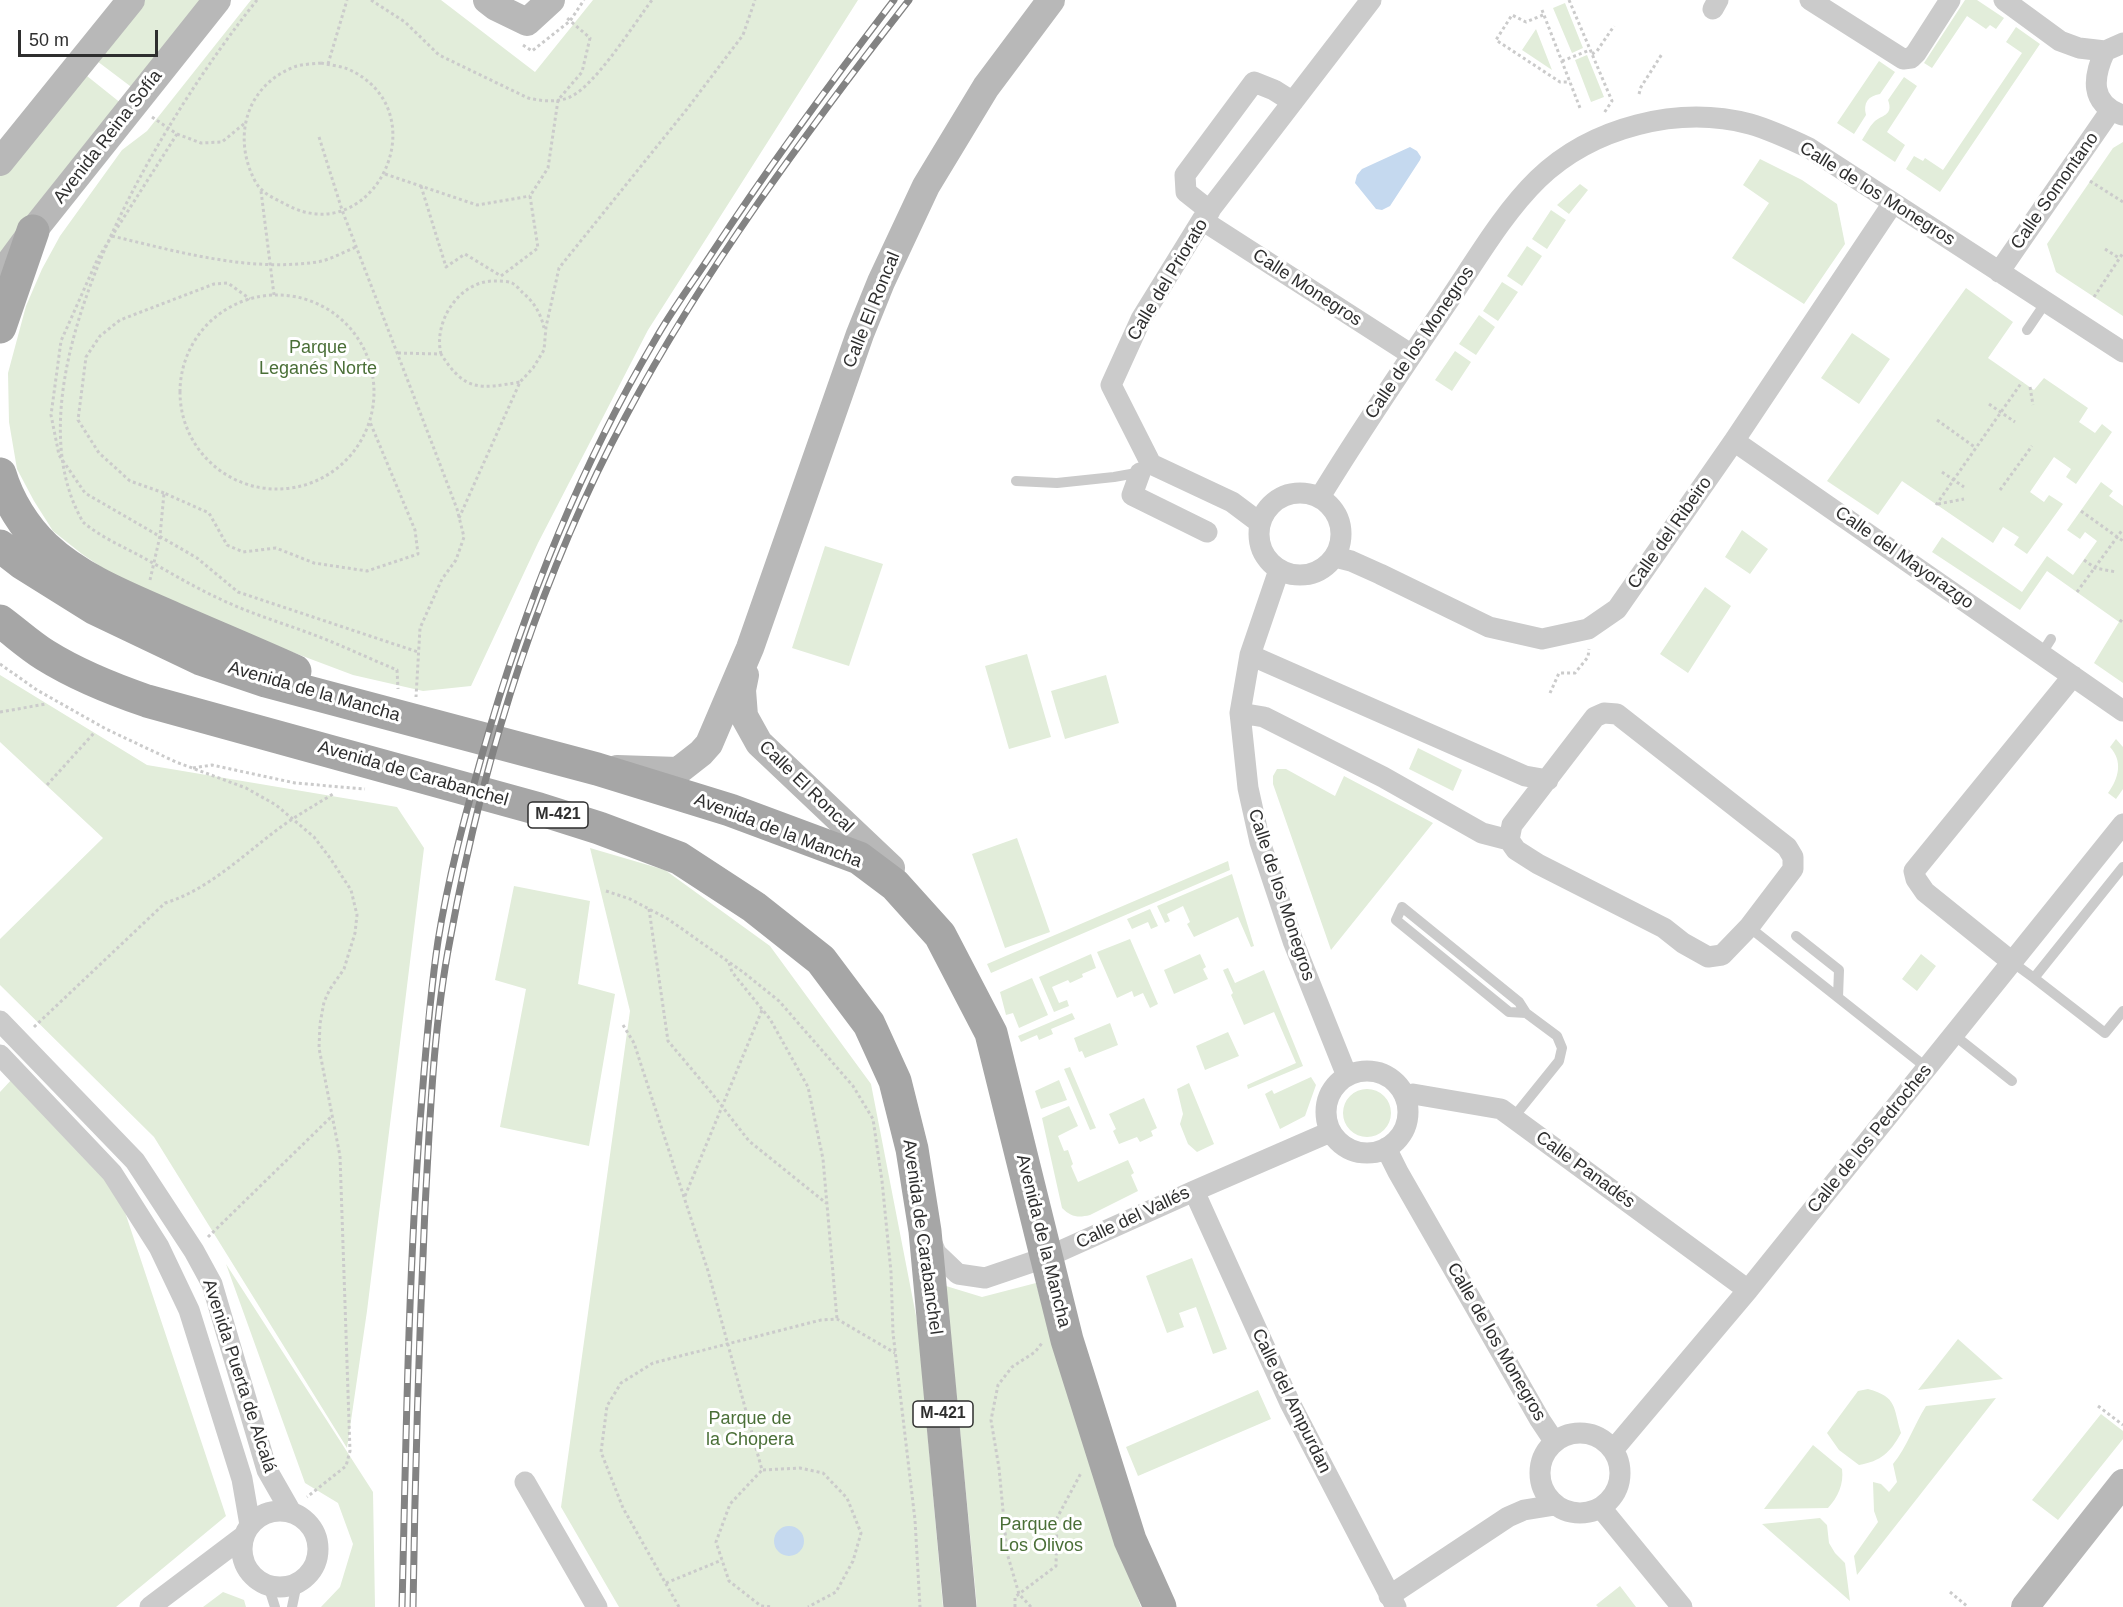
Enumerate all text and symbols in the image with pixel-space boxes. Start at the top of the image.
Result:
scale bar [21,18,160,56]
text: 50 m [29,30,69,50]
street label: Avenida Reina Sofía [49,66,167,208]
street label: Calle Somontano [2007,128,2103,254]
street label: Calle de los Monegros [1795,137,1959,251]
street label: Calle del Priorato [1123,215,1213,345]
street label: Calle Monegros [1248,245,1366,331]
street label: Calle El Roncal [839,249,905,371]
street label: Calle de los Monegros [1361,263,1479,423]
park label: Parque Leganés Norte [259,337,377,380]
street label: Calle del Ribeiro [1623,473,1717,593]
street label: Calle del Mayorazgo [1831,502,1977,614]
street label: Avenida de la Mancha [226,657,402,727]
street label: Avenida de Carabanchel [315,736,511,812]
street label: Calle El Roncal [754,736,858,838]
street label: Avenida de la Mancha [691,789,865,873]
road number: M-421 [528,802,588,828]
street label: Calle de los Monegros [1243,806,1319,984]
street label: Calle de los Pedroches [1803,1060,1937,1218]
street label: Calle Panadés [1531,1127,1639,1213]
street label: Avenida de Carabanchel [898,1138,946,1336]
street label: Avenida de la Mancha [1011,1152,1075,1330]
street label: Calle del Vallés [1073,1182,1193,1254]
street label: Calle de los Monegros [1442,1259,1550,1425]
street label: Avenida Puerta de Alcalá [198,1277,280,1475]
street label: Calle del Ampurdan [1247,1325,1335,1477]
road number: M-421 [913,1401,973,1427]
park label: Parque de la Chopera [706,1408,794,1450]
park label: Parque de Los Olivos [999,1514,1083,1556]

